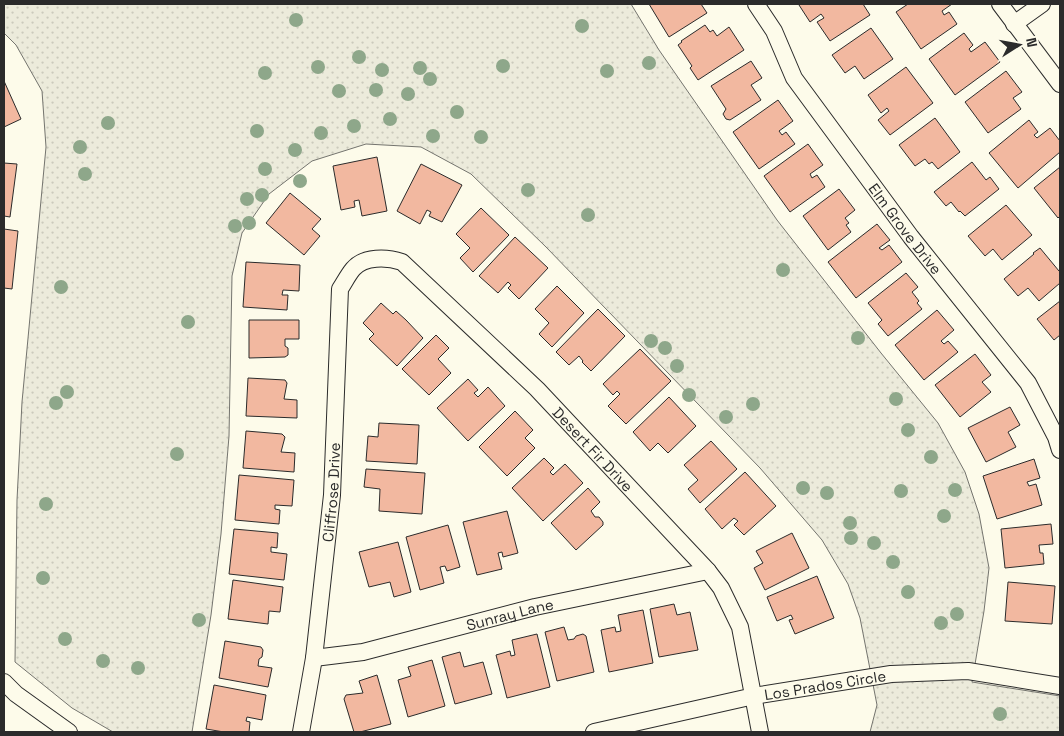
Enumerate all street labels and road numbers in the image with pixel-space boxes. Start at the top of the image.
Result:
street label: Elm Grove Drive [865,179,947,278]
street label: Desert Fir Drive [549,403,638,495]
street label: Cliffrose Drive [317,442,344,543]
street label: Sunray Lane [464,594,555,634]
street label: Los Prados Circle [763,665,887,704]

